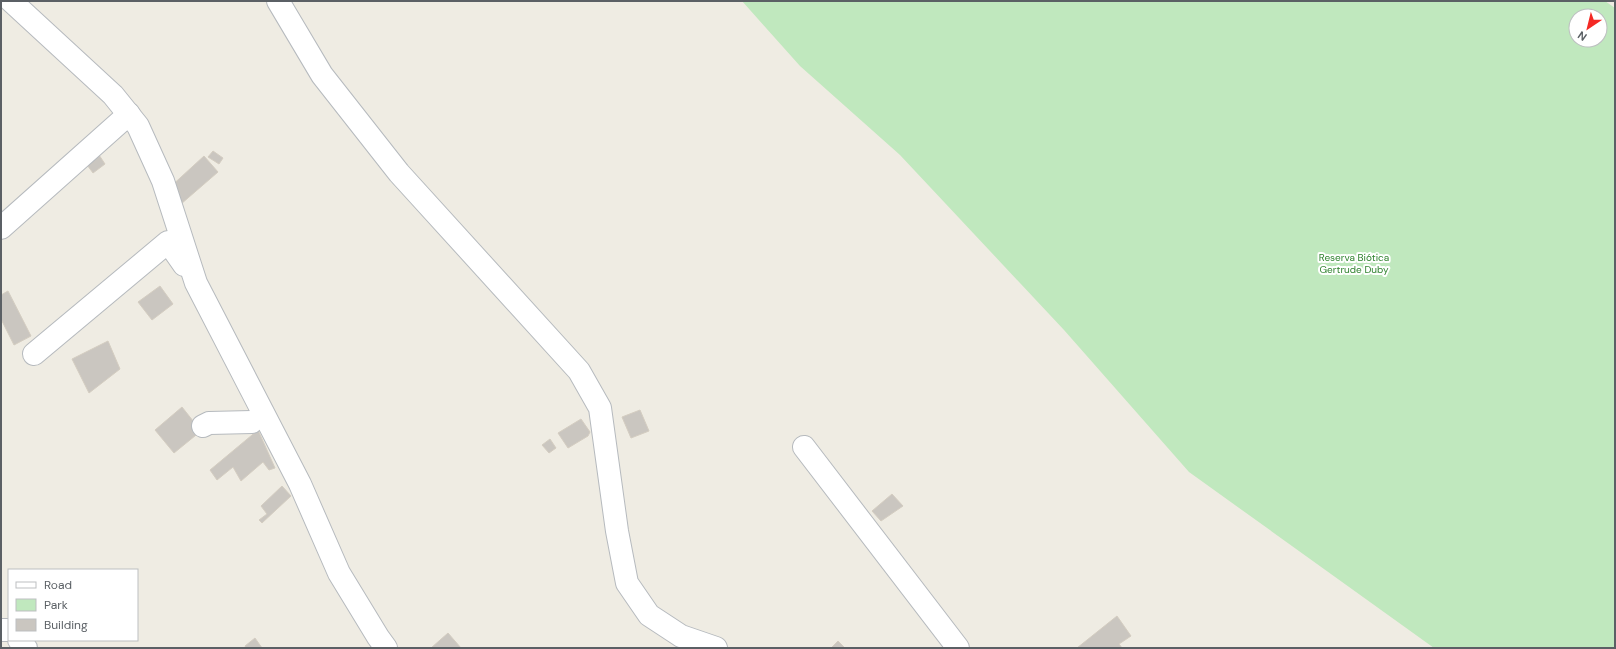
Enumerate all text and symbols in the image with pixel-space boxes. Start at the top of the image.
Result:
north arrow [1568,8,1608,48]
text: N [1575,28,1590,44]
park label: Reserva Biótica Gertrude Duby [1319,251,1389,276]
legend [8,569,138,641]
text: Road [44,577,72,593]
text: Park [44,597,68,613]
text: Building [44,617,88,633]

